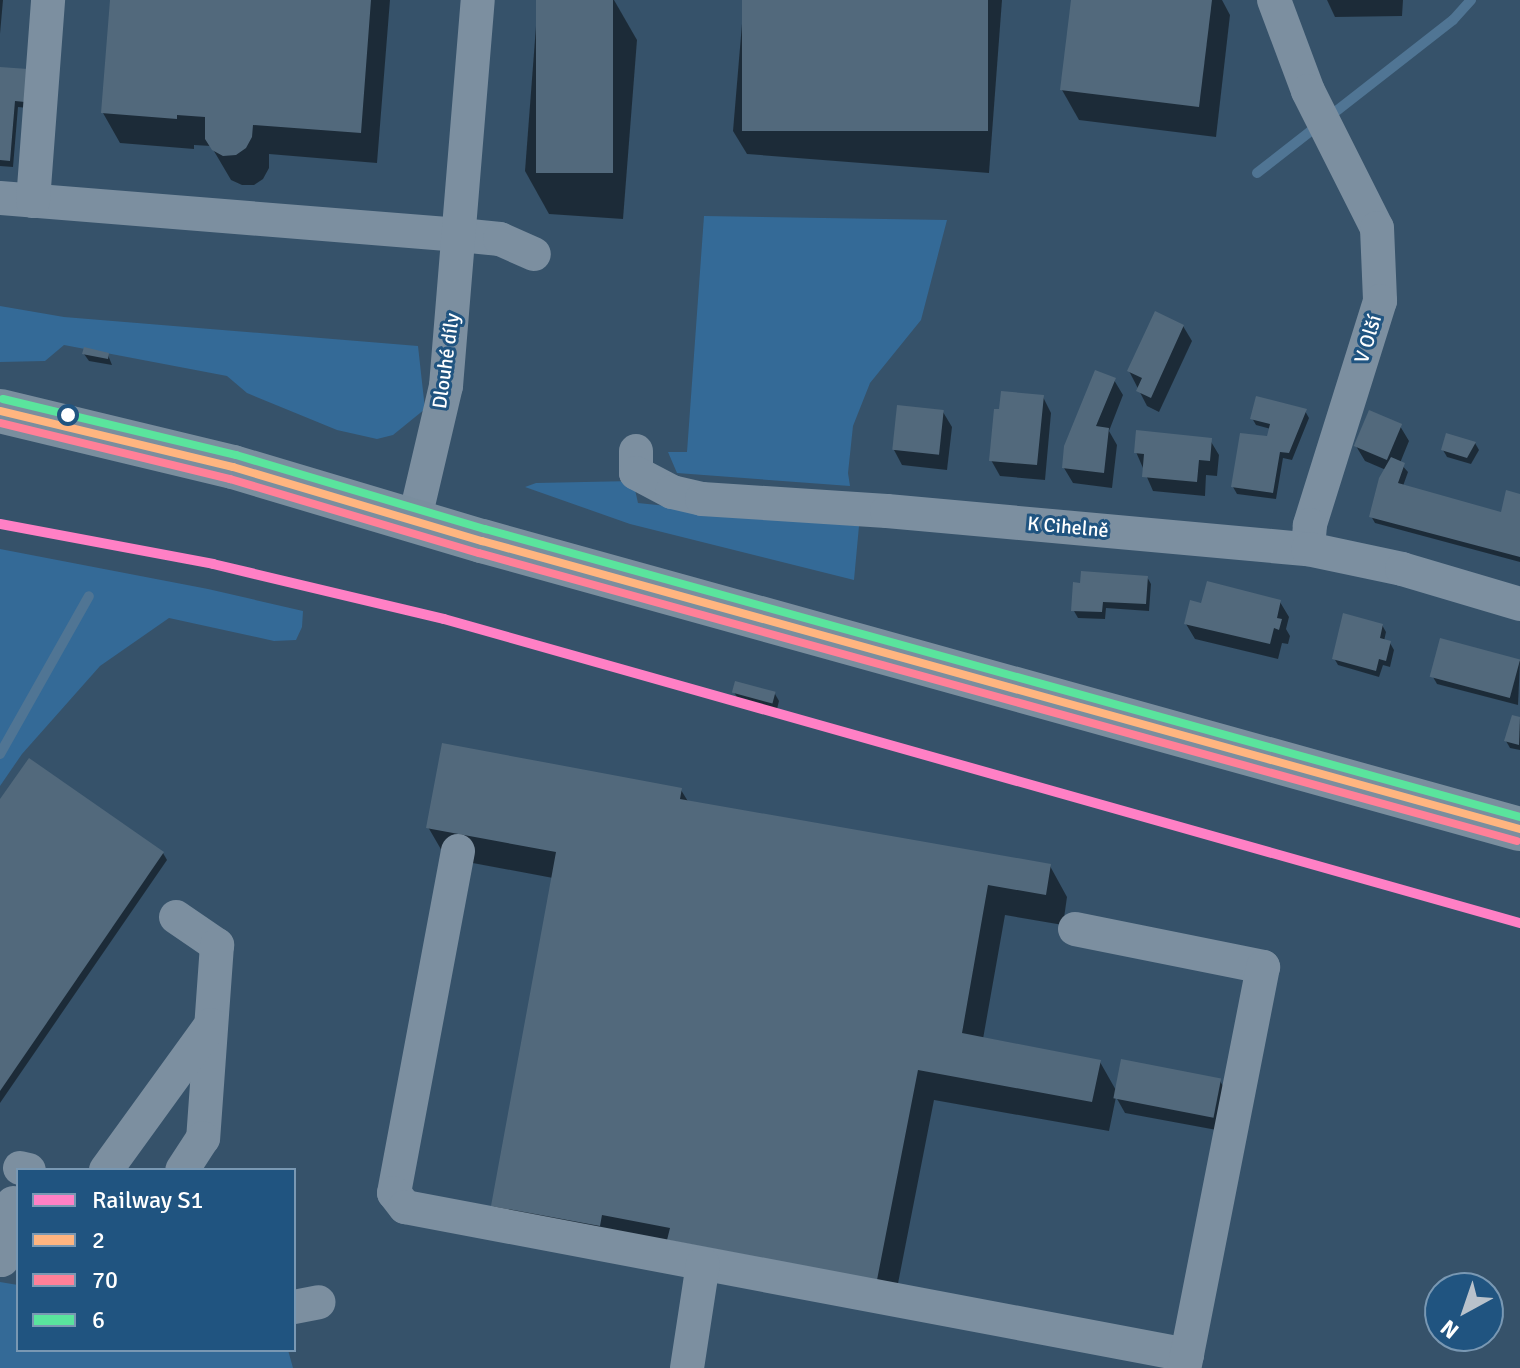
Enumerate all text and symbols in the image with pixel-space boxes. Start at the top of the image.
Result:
street label: Dlouhé díly [427,312,465,410]
street label: V Olší [1349,312,1387,366]
unlabelled marker [60,407,76,423]
street label: K Cihelně [1026,511,1110,543]
legend [16,1168,296,1352]
text: Railway S1 [92,1185,204,1215]
text: 2 [92,1225,105,1255]
text: 70 [92,1265,118,1295]
north arrow [1424,1272,1504,1352]
text: 6 [92,1305,105,1335]
text: N [1435,1314,1464,1344]

